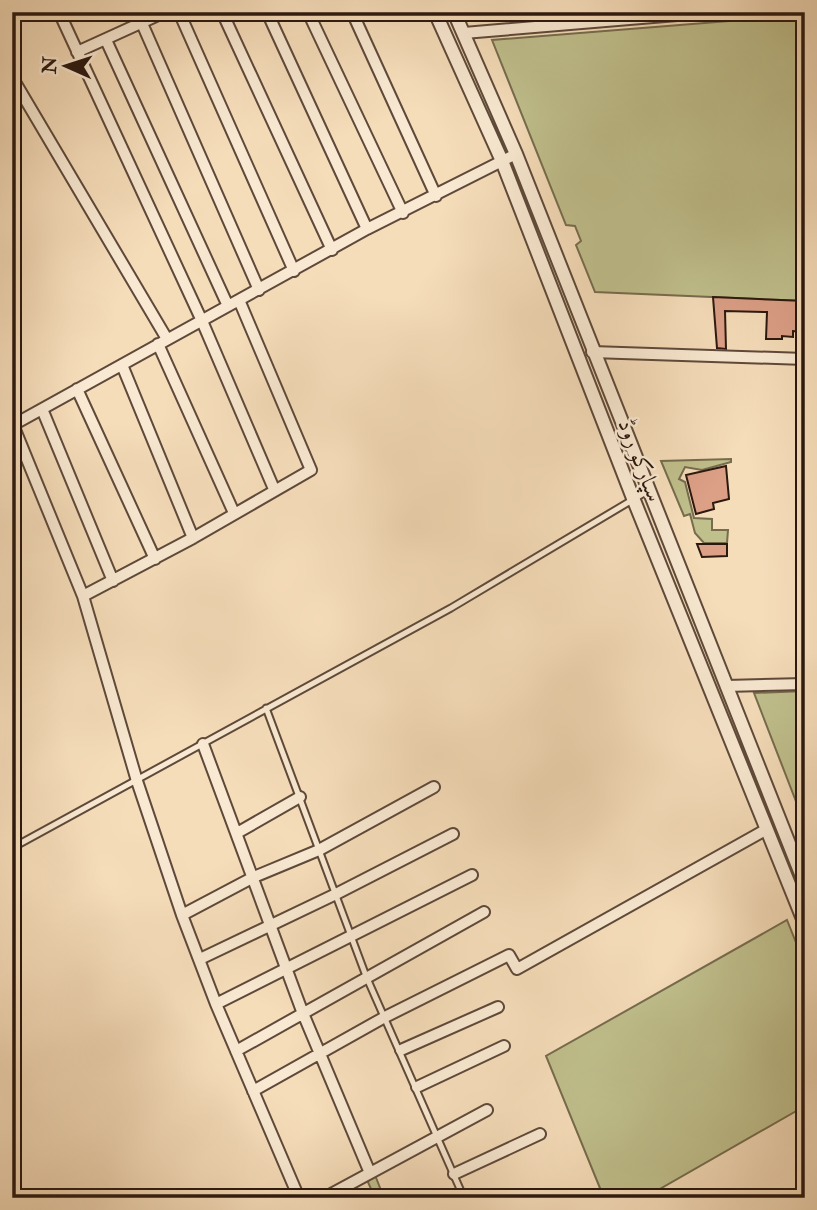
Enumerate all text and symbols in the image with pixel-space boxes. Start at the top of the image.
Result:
north arrow [32,32,102,102]
text: N [38,55,63,75]
street label: سپارکو روڈ [611,415,670,506]

